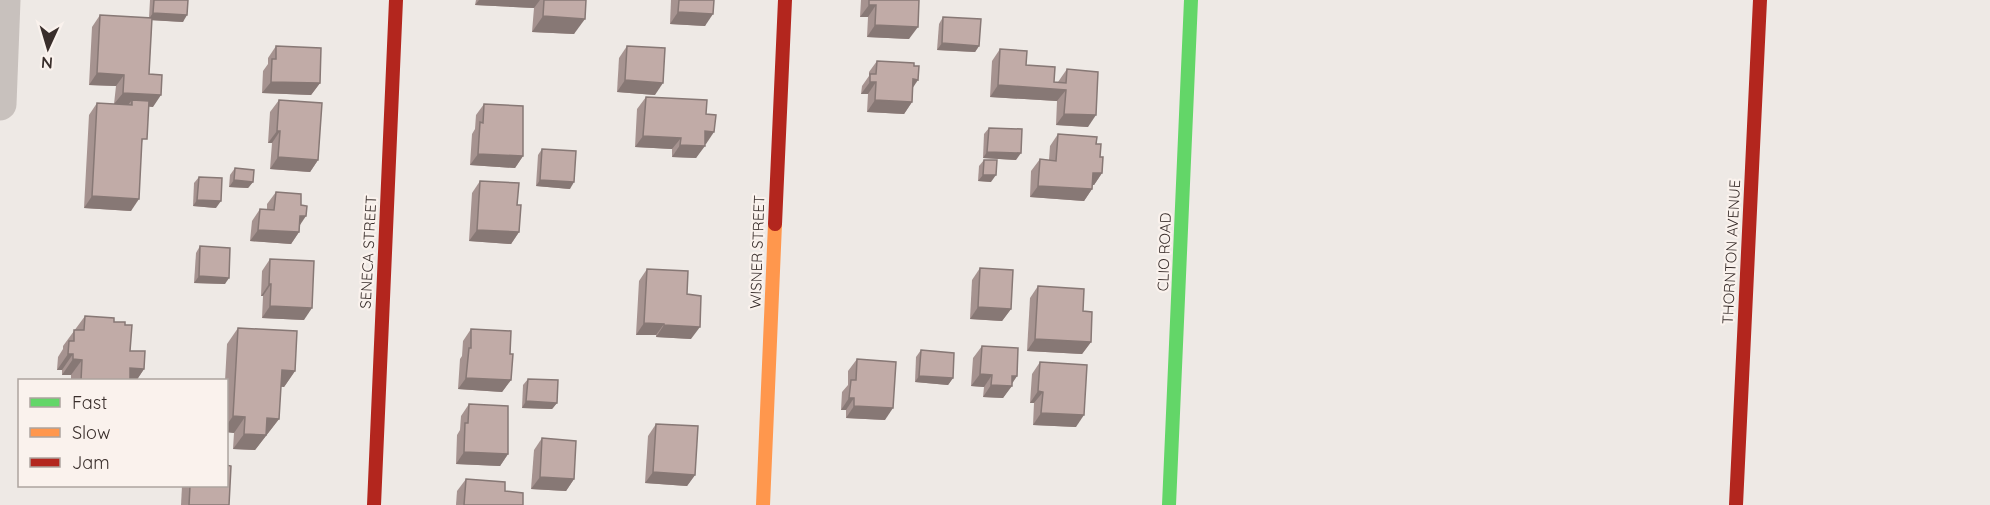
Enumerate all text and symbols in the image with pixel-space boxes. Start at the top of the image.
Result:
north arrow [18,18,78,78]
text: N [40,53,54,73]
street label: THORNTON AVENUE [1718,179,1744,325]
street label: SENECA STREET [356,195,380,309]
street label: WISNER STREET [746,195,768,309]
street label: CLIO ROAD [1153,212,1175,292]
legend [18,379,228,487]
text: Fast [72,391,107,414]
text: Slow [72,421,110,444]
text: Jam [72,451,110,474]

